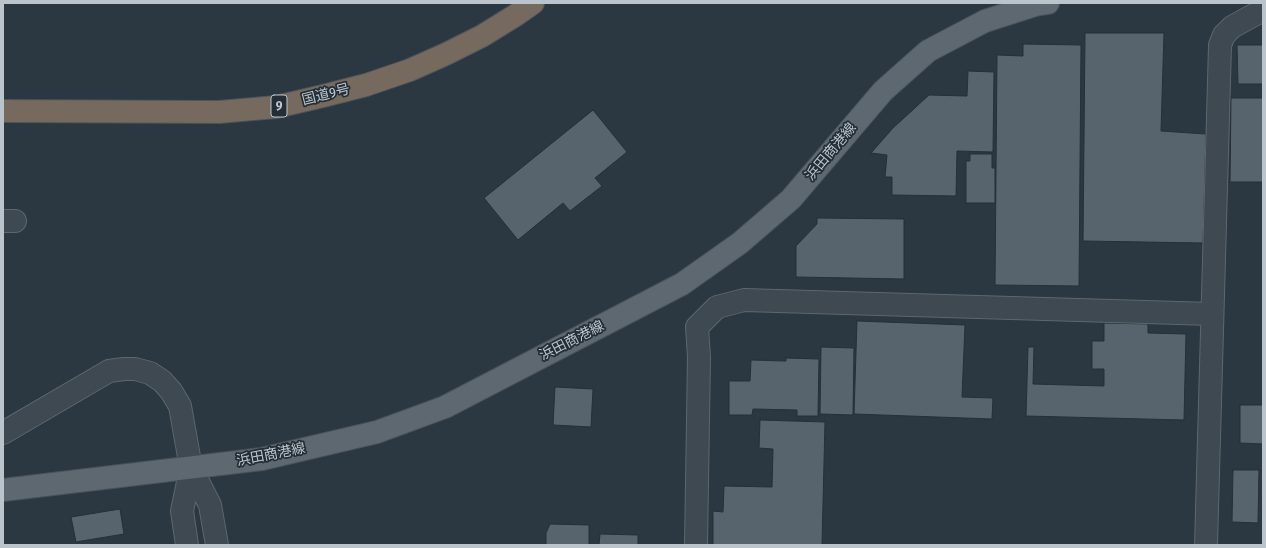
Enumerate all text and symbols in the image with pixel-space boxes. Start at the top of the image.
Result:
street label: 国道9号 [300,81,352,109]
road number: 9 [271,95,287,117]
street label: 浜田商港線 [802,120,860,184]
street label: 浜田商港線 [537,318,607,364]
street label: 浜田商港線 [235,440,307,470]

